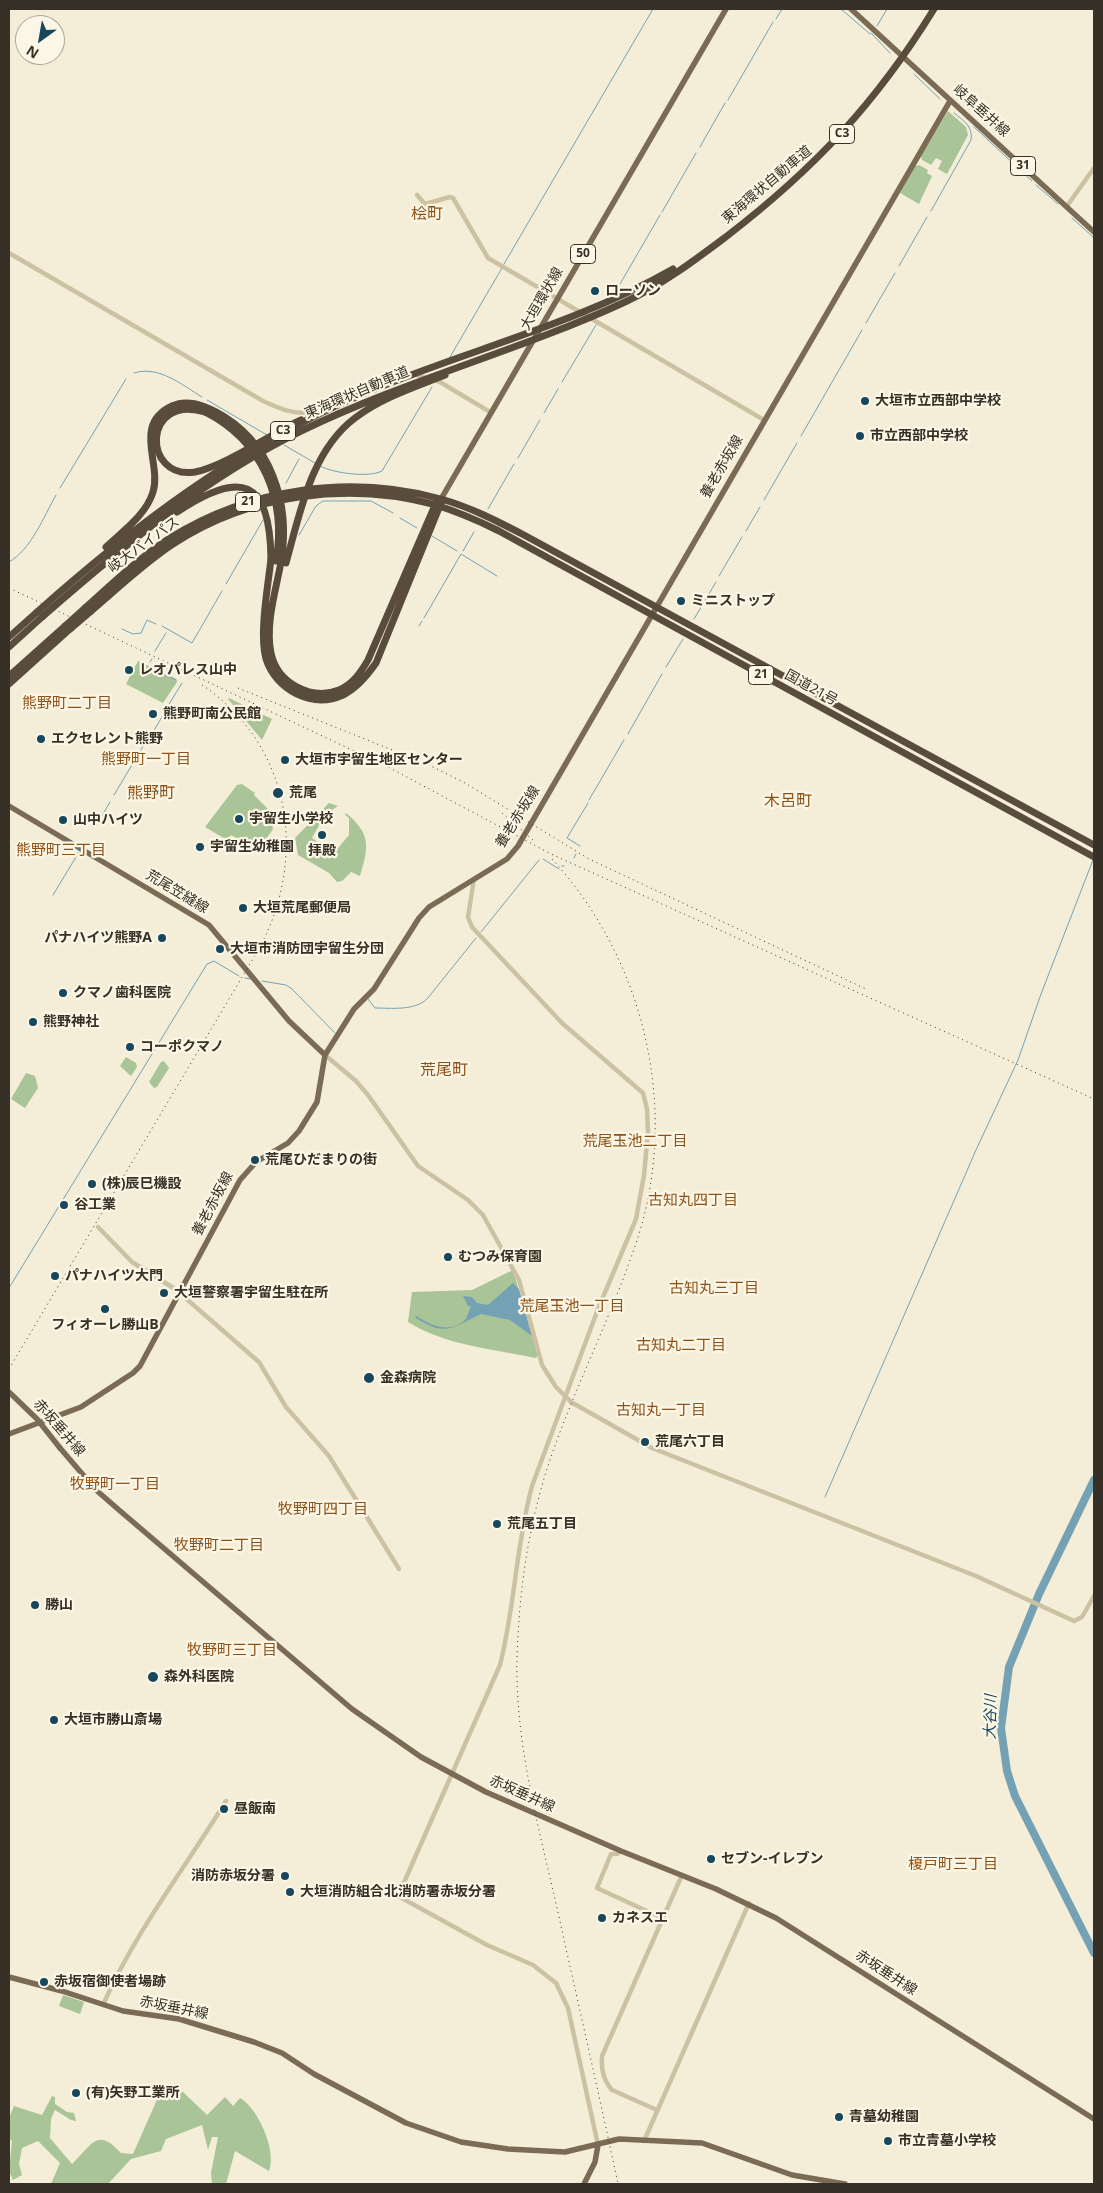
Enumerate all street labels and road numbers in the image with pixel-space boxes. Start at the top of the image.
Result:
street label: 岐阜垂井線 [949,81,1013,141]
road number: C3 [830,125,854,144]
street label: 東海環状自動車道 [719,143,815,227]
road number: 31 [1010,157,1036,176]
road number: 50 [570,244,596,264]
street label: 大垣環状線 [517,264,567,334]
street label: 東海環状自動車道 [302,363,412,423]
road number: C3 [270,422,296,441]
street label: 養老赤坂線 [697,432,747,502]
road number: 21 [236,492,260,512]
street label: 岐大バイパス [105,514,183,576]
road number: 21 [748,666,774,684]
street label: 国道21号 [782,667,840,709]
street label: 養老赤坂線 [492,783,544,851]
street label: 荒尾笠縫線 [143,867,211,917]
street label: 養老赤坂線 [189,1169,237,1239]
street label: 赤坂垂井線 [30,1396,88,1460]
street label: 赤坂垂井線 [487,1772,557,1816]
street label: 赤坂垂井線 [852,1947,920,1999]
street label: 赤坂垂井線 [138,1993,210,2023]

